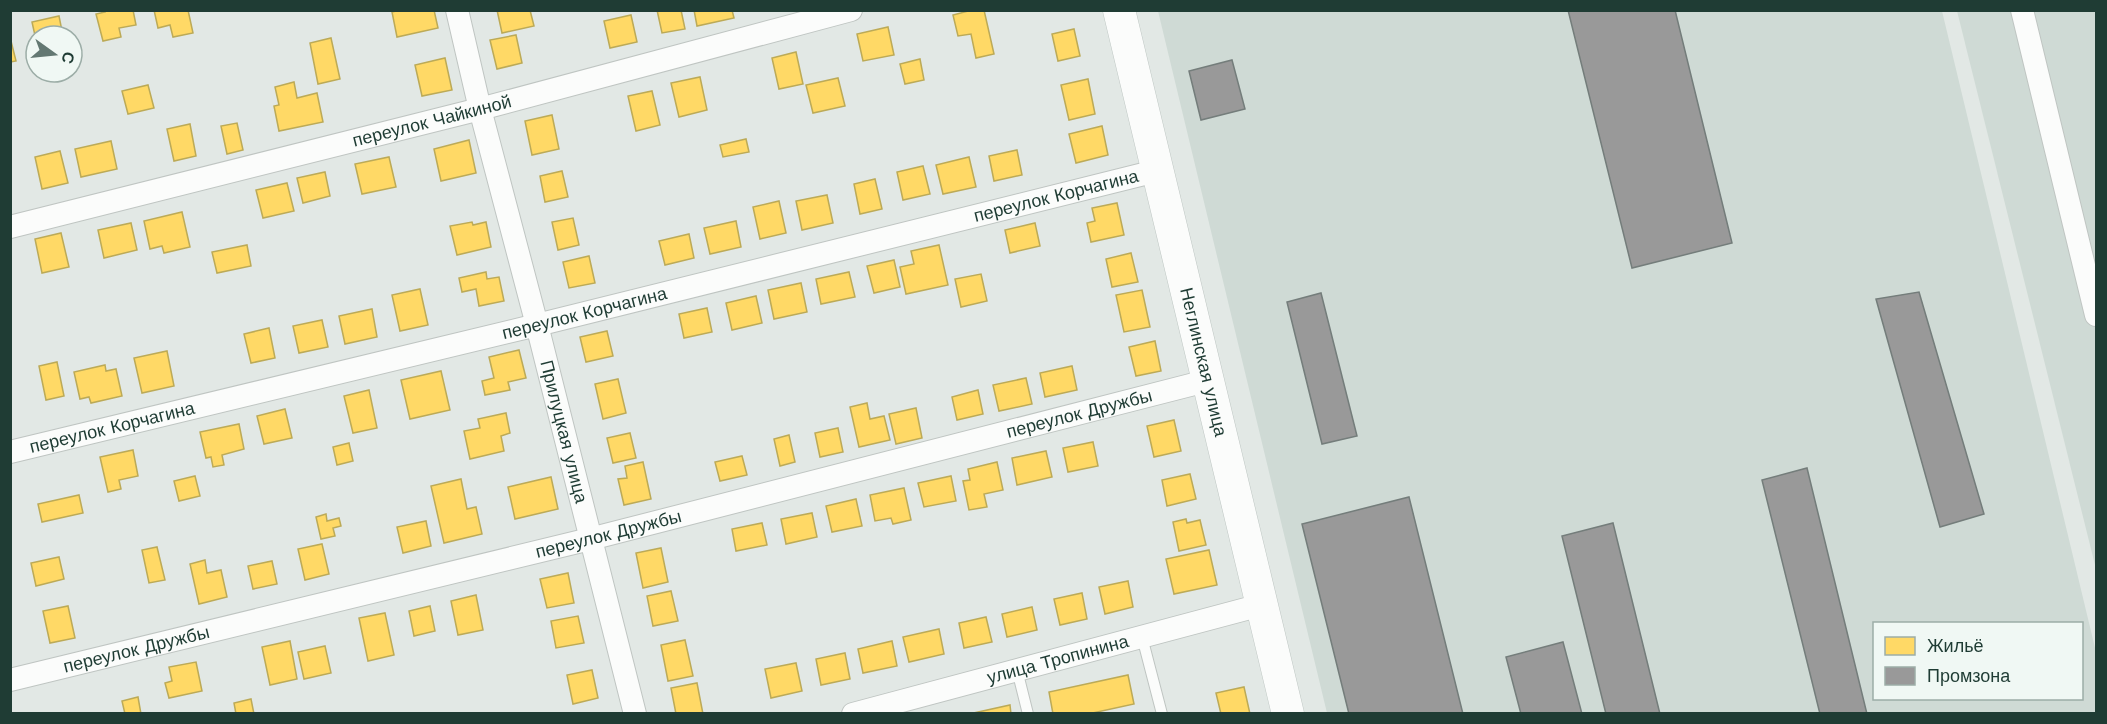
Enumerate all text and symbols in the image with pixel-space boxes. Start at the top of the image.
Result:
north arrow [24,24,84,84]
text: С [57,50,79,66]
street label: переулок Чайкиной [350,90,513,151]
street label: переулок Корчагина [971,165,1142,226]
street label: переулок Корчагина [500,282,670,343]
street label: Неглинская улица [1176,285,1232,439]
street label: Прилуцкая улица [536,358,593,506]
street label: переулок Дружбы [1004,384,1154,442]
street label: переулок Корчагина [27,397,198,457]
street label: переулок Дружбы [533,505,683,562]
street label: переулок Дружбы [61,621,211,677]
legend [1873,622,2083,700]
street label: улица Тропинина [985,630,1132,688]
text: Жильё [1927,635,1984,656]
text: Промзона [1927,665,2011,686]

